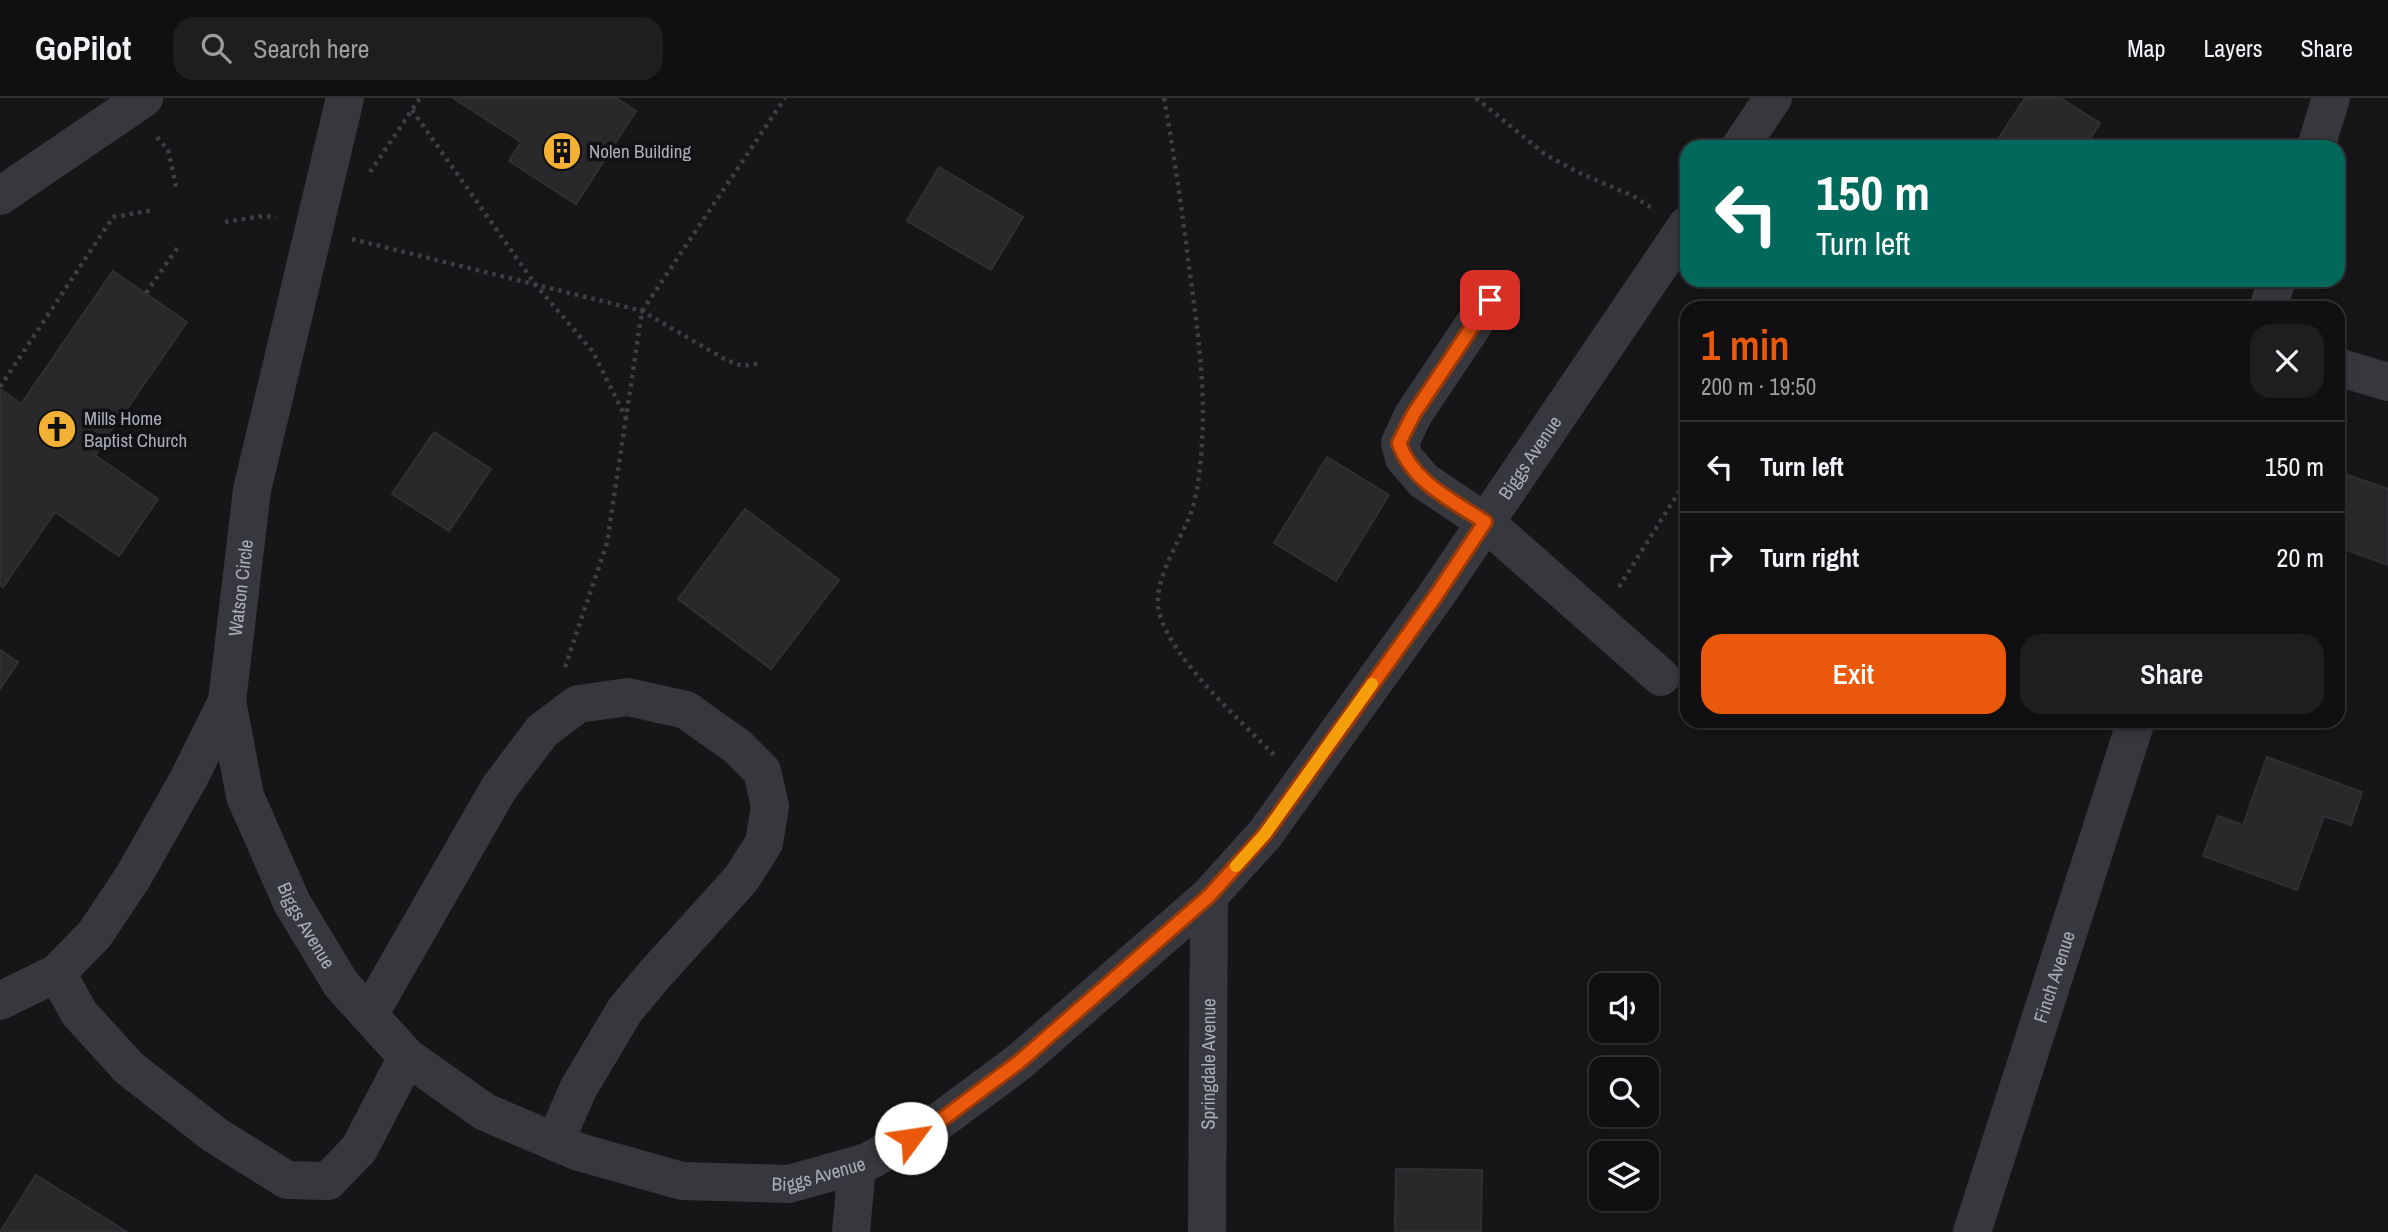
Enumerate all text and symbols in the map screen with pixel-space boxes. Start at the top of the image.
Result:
search box [173,17,663,80]
text: GoPilot [35,26,131,70]
icon: search [197,29,235,67]
text: Search here [253,31,369,66]
text: Map [2127,32,2165,64]
text: Layers [2203,32,2262,64]
text: Share [2300,32,2353,64]
building icon: Nolen Building [541,130,583,172]
place label: Nolen Building [589,138,692,164]
text: 150 m [1816,159,1930,225]
icon: left [1701,168,1792,259]
text: Turn left [1816,222,1910,265]
pin [1460,270,1520,330]
icon: arrive [1471,281,1509,319]
text: 1 min [1701,317,1790,373]
button: close [2250,324,2324,398]
text: 200 m · 19:50 [1701,371,1816,402]
place label: Mills Home Baptist Church [84,405,187,453]
church icon: Mills Home Baptist Church [36,408,78,450]
street label: Biggs Avenue [1492,410,1567,504]
icon: left [1701,448,1739,486]
text: Turn left [1760,449,1844,484]
text: 150 m [2265,449,2324,484]
street label: Watson Circle [222,538,259,638]
icon: right [1701,539,1739,577]
text: Turn right [1760,540,1859,575]
text: 20 m [2277,540,2324,575]
button: Exit [1701,634,2006,714]
button: Share [2020,634,2324,714]
street label: Biggs Avenue [271,878,342,973]
street label: Finch Avenue [2027,928,2081,1026]
map controls [1589,973,1659,1211]
button: sound [1589,973,1659,1043]
street label: Springdale Avenue [1195,998,1221,1130]
button: search [1589,1057,1659,1127]
position arrow [874,1101,948,1175]
button: layers [1589,1141,1659,1211]
street label: Biggs Avenue [771,1150,868,1197]

